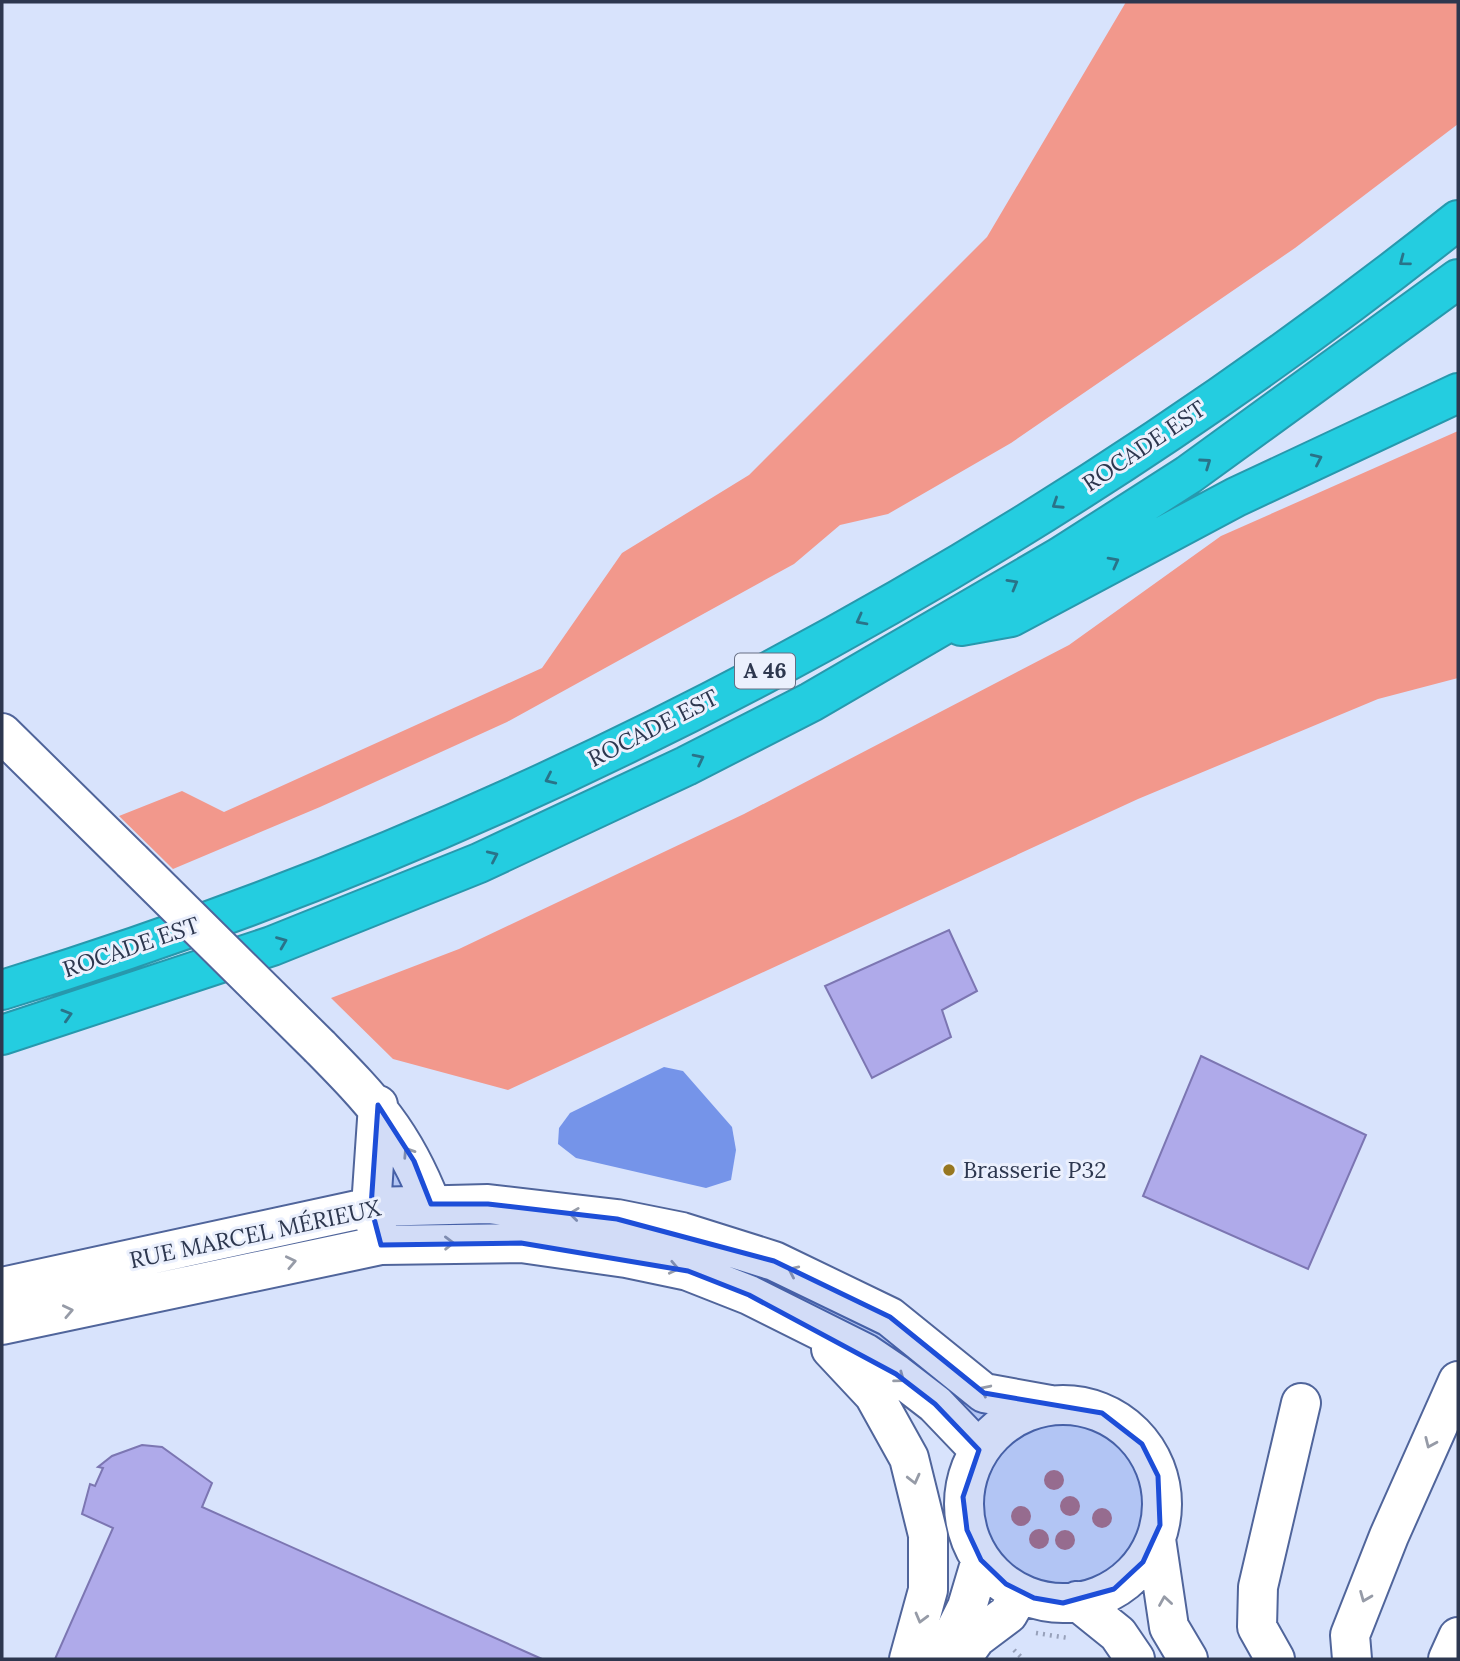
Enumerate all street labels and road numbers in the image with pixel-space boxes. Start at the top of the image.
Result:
street label: ROCADE EST [1077,394,1211,497]
road number: A 46 [735,654,795,688]
street label: ROCADE EST [583,682,723,773]
street label: ROCADE EST [59,910,203,983]
street label: RUE MARCEL MÉRIEUX [127,1193,384,1274]

